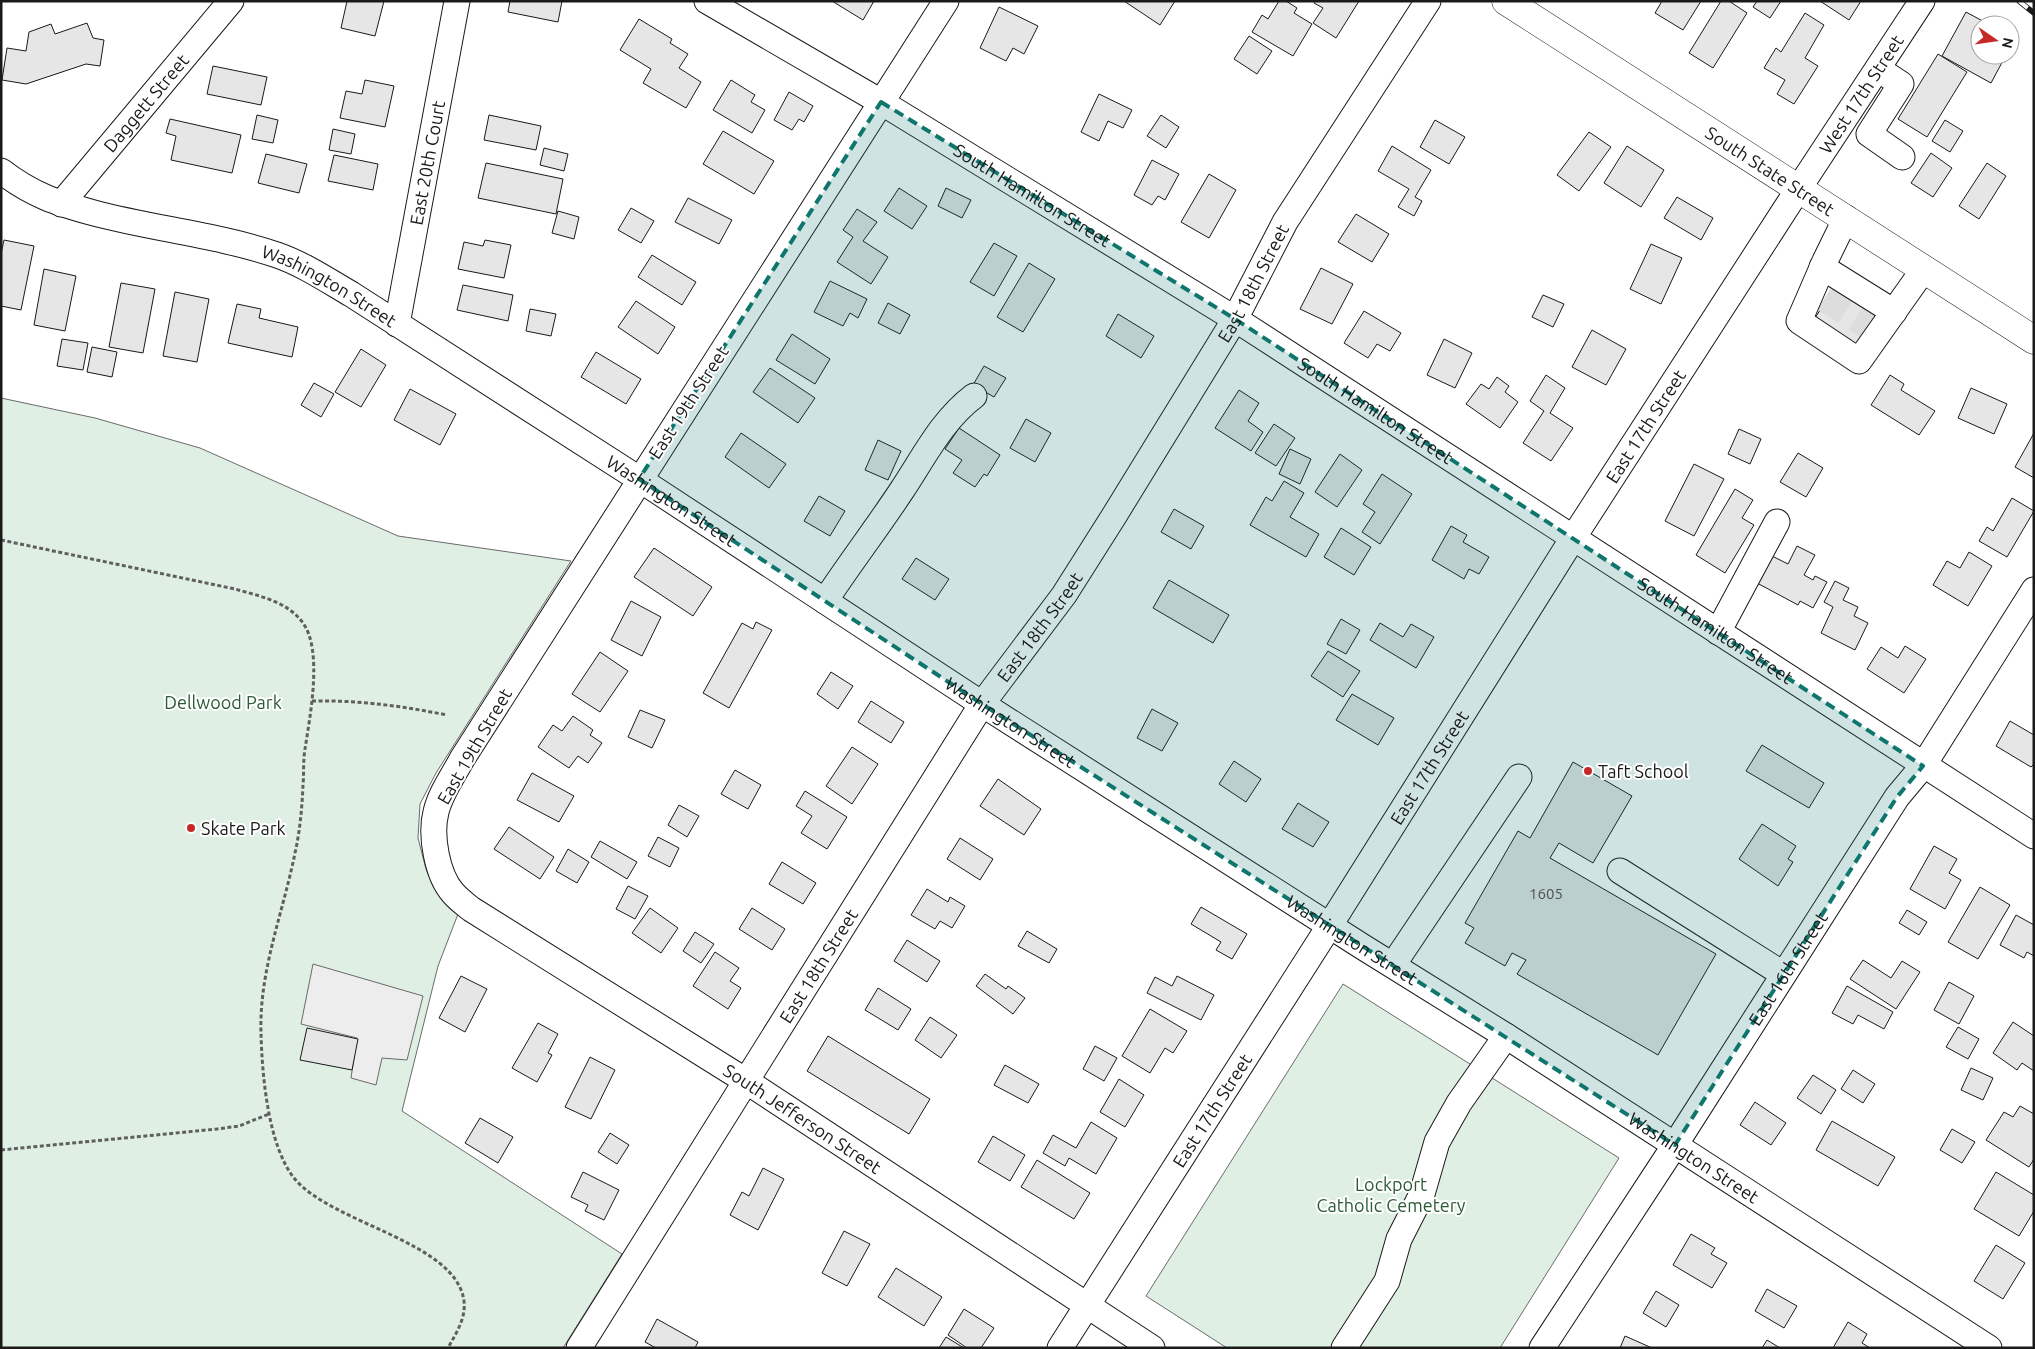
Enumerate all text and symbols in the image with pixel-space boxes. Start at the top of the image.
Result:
north arrow [1970,15,2020,65]
street label: West 17th Street [1815,31,1907,157]
text: N [1999,36,2017,50]
street label: Daggett Street [99,50,192,156]
street label: East 20th Court [406,99,448,226]
street label: South State Street [1702,122,1838,219]
street label: South Hamilton Street [950,139,1115,251]
street label: East 18th Street [1213,221,1292,346]
street label: Washington Street [260,241,400,330]
street label: East 19th Street [644,342,732,462]
street label: South Hamilton Street [1295,353,1457,467]
street label: East 17th Street [1601,366,1689,486]
street label: Washington Street [603,451,740,550]
street label: East 18th Street [993,568,1086,685]
street label: South Hamilton Street [1635,573,1797,687]
street label: Washington Street [942,673,1080,771]
street label: East 19th Street [433,685,515,807]
park label: Dellwood Park [164,692,282,712]
street label: East 17th Street [1386,707,1472,828]
place label: Taft School [1598,761,1689,781]
marker: Taft School [1582,765,1594,777]
place label: Skate Park [201,818,286,838]
marker: Skate Park [185,822,197,834]
house number: 1605 [1529,885,1563,902]
street label: Washington Street [1283,891,1421,989]
street label: East 18th Street [775,905,861,1026]
street label: East 16th Street [1744,908,1831,1029]
street label: East 17th Street [1168,1050,1255,1171]
street label: South Jefferson Street [720,1060,885,1177]
street label: Washington Street [1625,1108,1763,1207]
park label: Lockport Catholic Cemetery [1316,1174,1466,1215]

